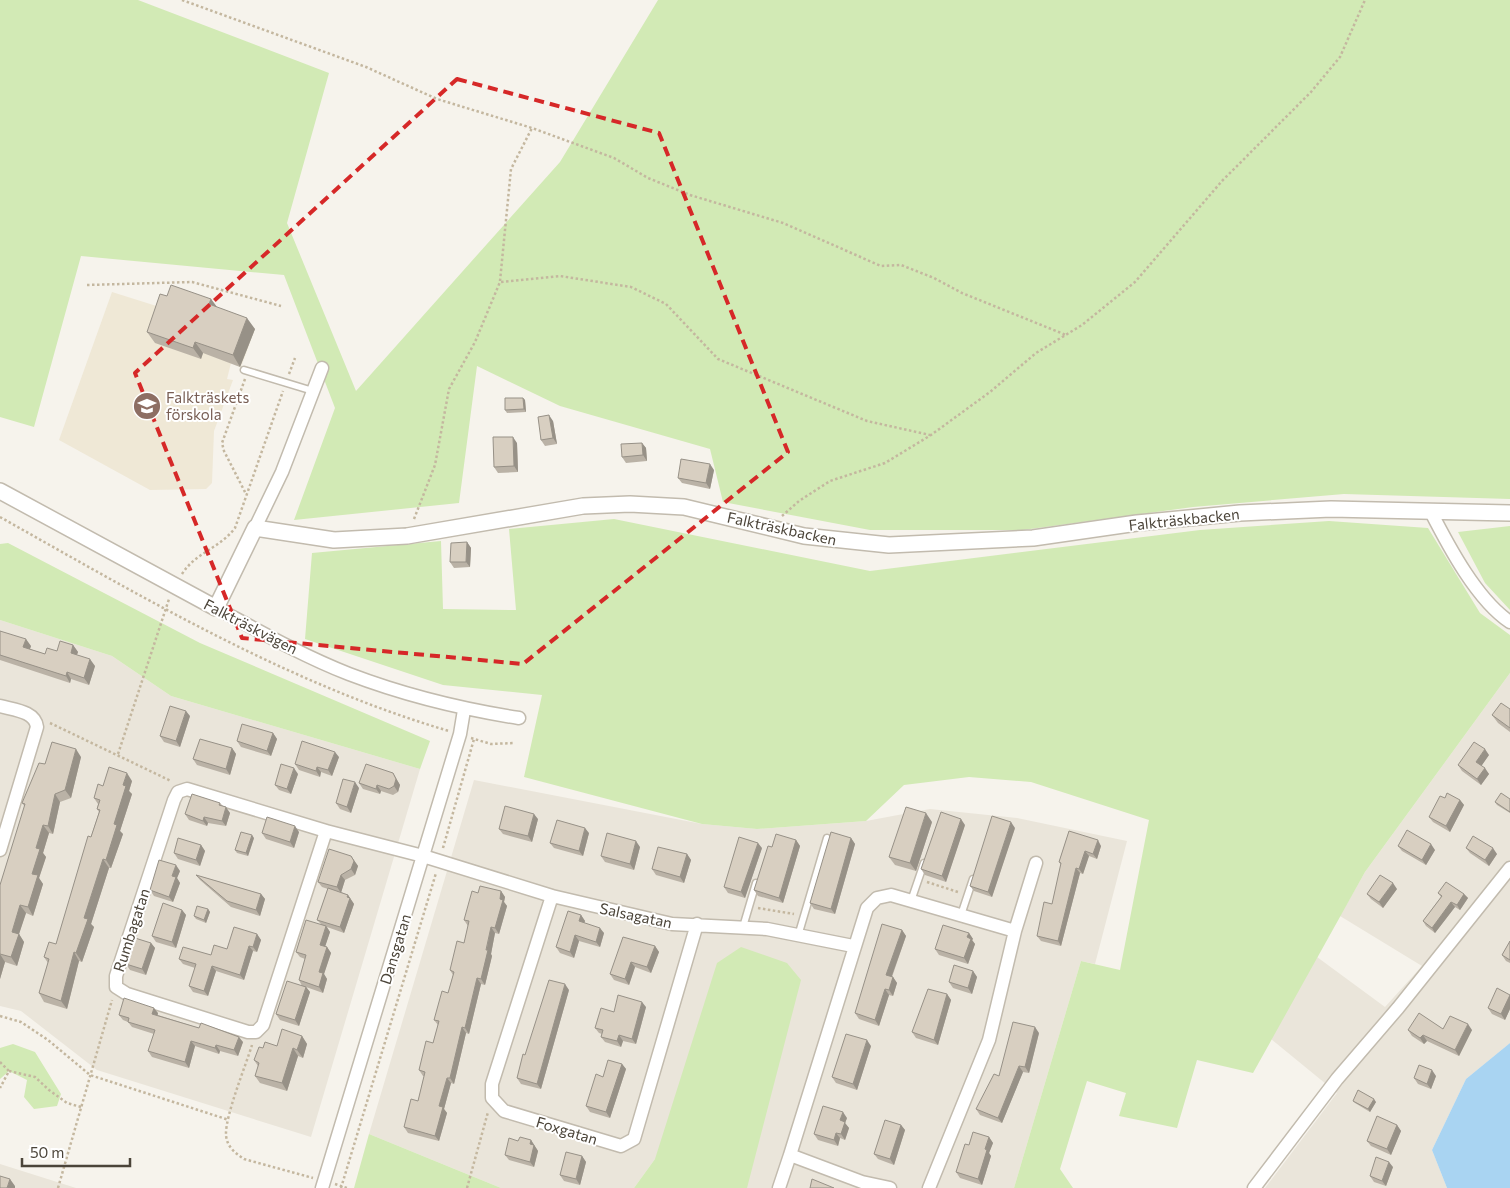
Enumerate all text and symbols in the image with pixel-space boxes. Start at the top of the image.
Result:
place label: Falkträskets förskola [166,388,249,423]
school or university icon: Falkträskets förskola [132,391,162,421]
street label: Falkträskbacken [1128,504,1240,534]
street label: Falkträskbacken [726,508,838,548]
street label: Falkträskvägen [201,595,301,657]
street label: Rumbagatan [109,886,153,974]
street label: Salsagatan [598,899,674,931]
street label: Dansgatan [376,912,414,986]
street label: Foxgatan [534,1112,600,1148]
scale bar [22,1136,130,1168]
text: 50 m [30,1143,64,1161]

